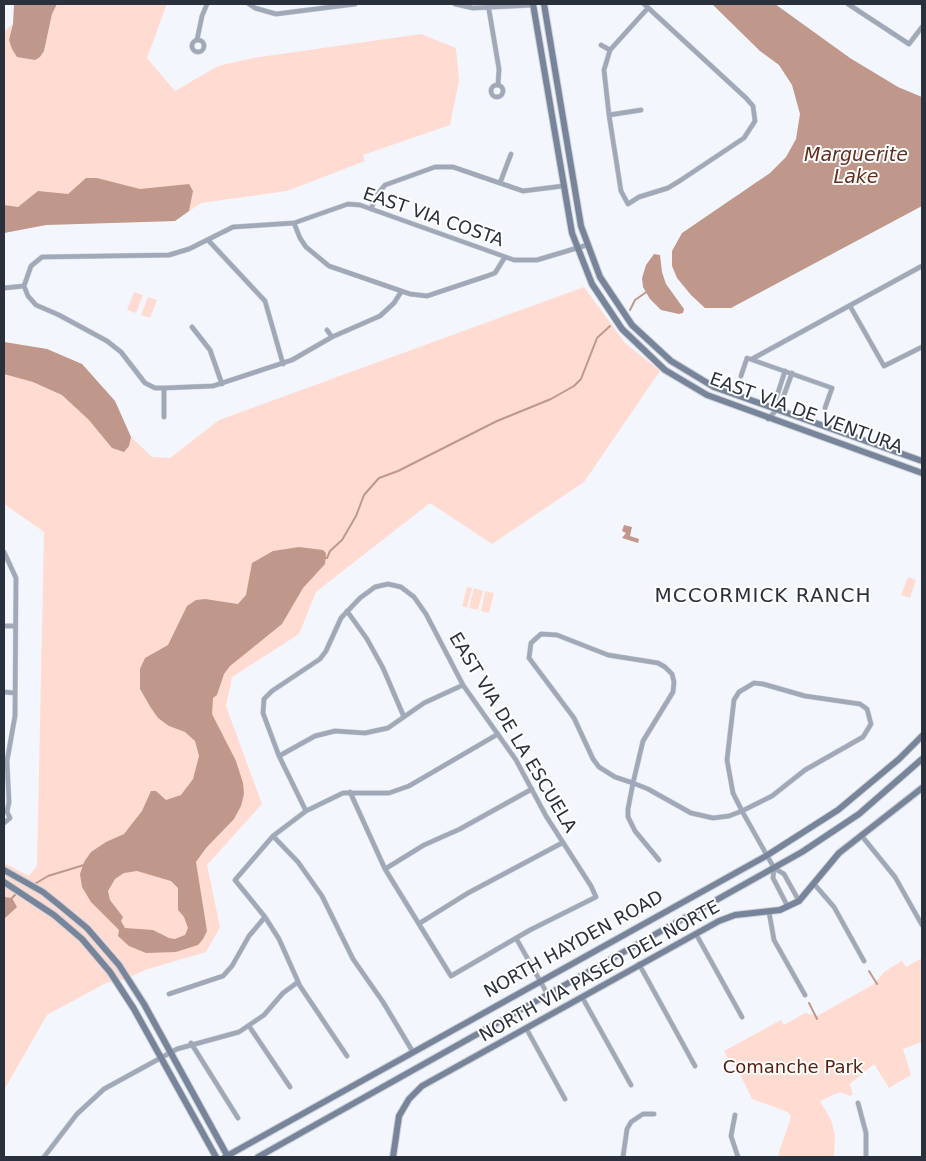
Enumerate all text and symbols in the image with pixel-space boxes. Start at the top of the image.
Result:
water label: Marguerite Lake [804,145,908,189]
street label: EAST VIA COSTA [360,184,506,252]
street label: EAST VIA DE VENTURA [707,369,905,459]
district label: MCCORMICK RANCH [653,585,873,609]
street label: EAST VIA DE LA ESCUELA [444,629,580,837]
street label: NORTH HAYDEN ROAD [481,887,667,1003]
street label: NORTH VIA PASEO DEL NORTE [476,897,724,1047]
park label: Comanche Park [723,1057,863,1079]

